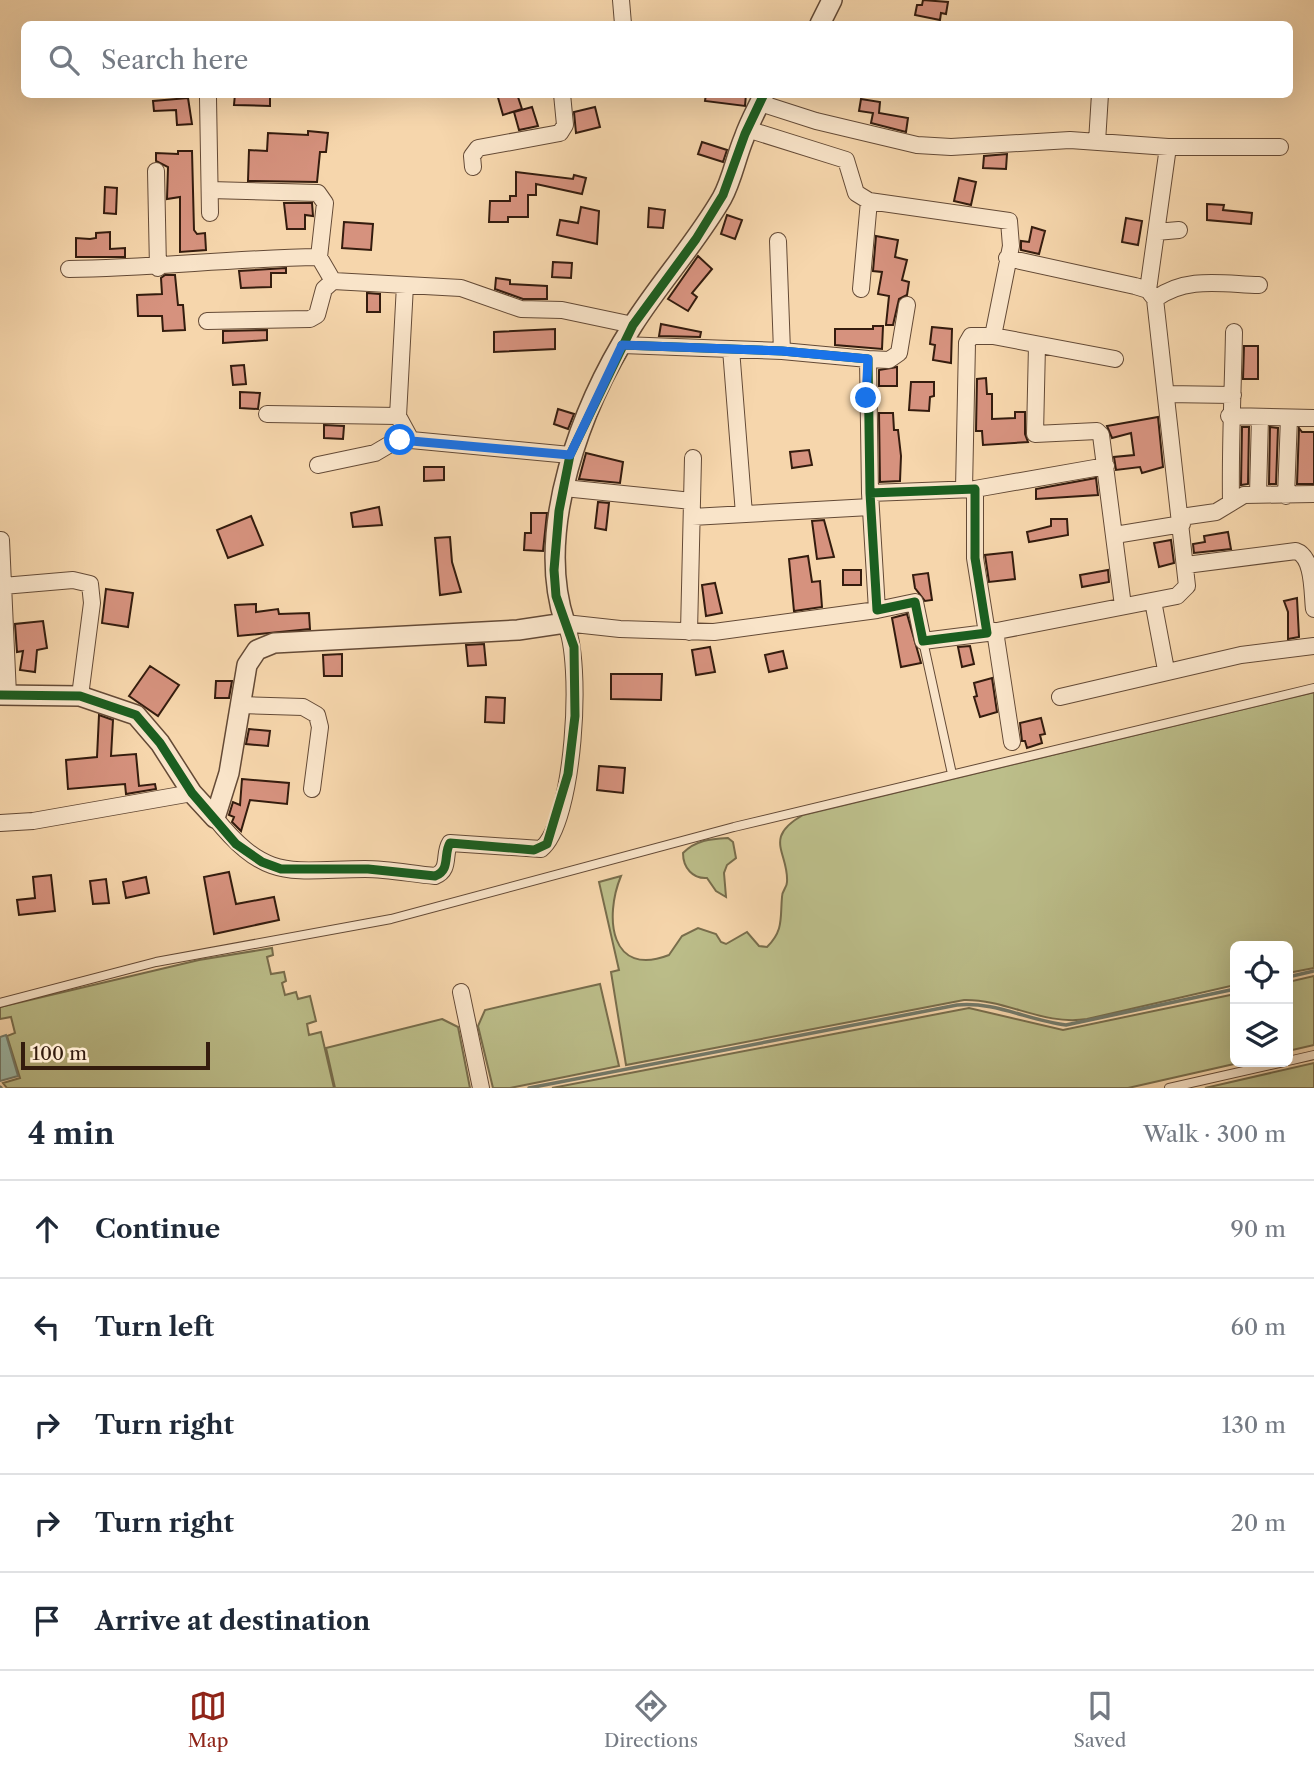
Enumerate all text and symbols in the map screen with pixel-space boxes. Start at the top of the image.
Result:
search box [21,21,1293,98]
icon: search [45,41,83,79]
text: Search here [101,44,248,76]
route end [850,382,881,413]
route start [384,424,415,455]
map controls [1230,941,1293,1067]
button: locate [1230,941,1293,1004]
button: layers [1230,1004,1293,1067]
scale bar [21,1039,210,1071]
text: 100 m [32,1042,87,1065]
text: 4 min [28,1115,114,1152]
text: Walk · 300 m [1143,1120,1286,1148]
icon: ahead [28,1210,66,1248]
text: Continue [95,1213,220,1245]
text: 90 m [1230,1215,1286,1243]
icon: left [28,1308,66,1346]
text: Turn left [95,1311,214,1343]
text: 60 m [1230,1313,1286,1341]
icon: right [28,1406,66,1444]
text: Turn right [95,1409,234,1441]
text: 130 m [1222,1411,1286,1439]
icon: right [28,1504,66,1542]
text: Turn right [95,1507,234,1539]
text: 20 m [1231,1509,1286,1537]
icon: arrive [28,1602,66,1640]
text: Arrive at destination [95,1605,370,1637]
tab: Map [188,1687,229,1752]
tab: Directions [604,1687,698,1752]
tab: Saved [1073,1687,1126,1752]

